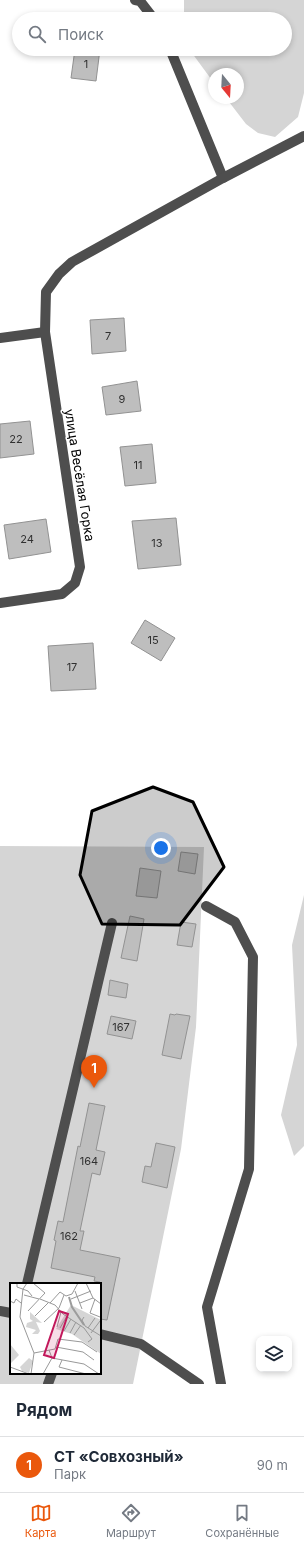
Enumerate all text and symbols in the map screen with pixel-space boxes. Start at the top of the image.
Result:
search box [12,12,292,56]
icon: search [26,23,48,45]
text: Поиск [58,25,104,44]
house number: 1 [84,57,88,71]
north arrow [208,68,244,104]
house number: 7 [105,329,111,343]
house number: 9 [119,392,126,406]
street label: улица Весёлая Горка [62,408,98,542]
house number: 22 [9,432,23,446]
house number: 11 [134,458,142,472]
house number: 24 [20,532,34,546]
house number: 13 [151,536,163,550]
house number: 15 [147,633,159,647]
house number: 17 [67,660,77,674]
your location [151,838,171,858]
house number: 167 [112,1020,130,1034]
pin: 1 [81,1055,107,1088]
house number: 164 [80,1154,98,1168]
house number: 162 [60,1229,78,1243]
inset map [10,1283,101,1374]
map controls [256,1336,292,1372]
button: layers [256,1336,292,1372]
text: Рядом [16,1400,72,1420]
text: СТ «Совхозный» [54,1447,184,1466]
text: 1 [26,1457,32,1473]
text: 90 m [257,1457,288,1473]
text: Парк [54,1466,86,1482]
tab: Карта [25,1502,56,1540]
tab: Маршрут [106,1502,156,1540]
tab: Сохранённые [205,1502,279,1540]

